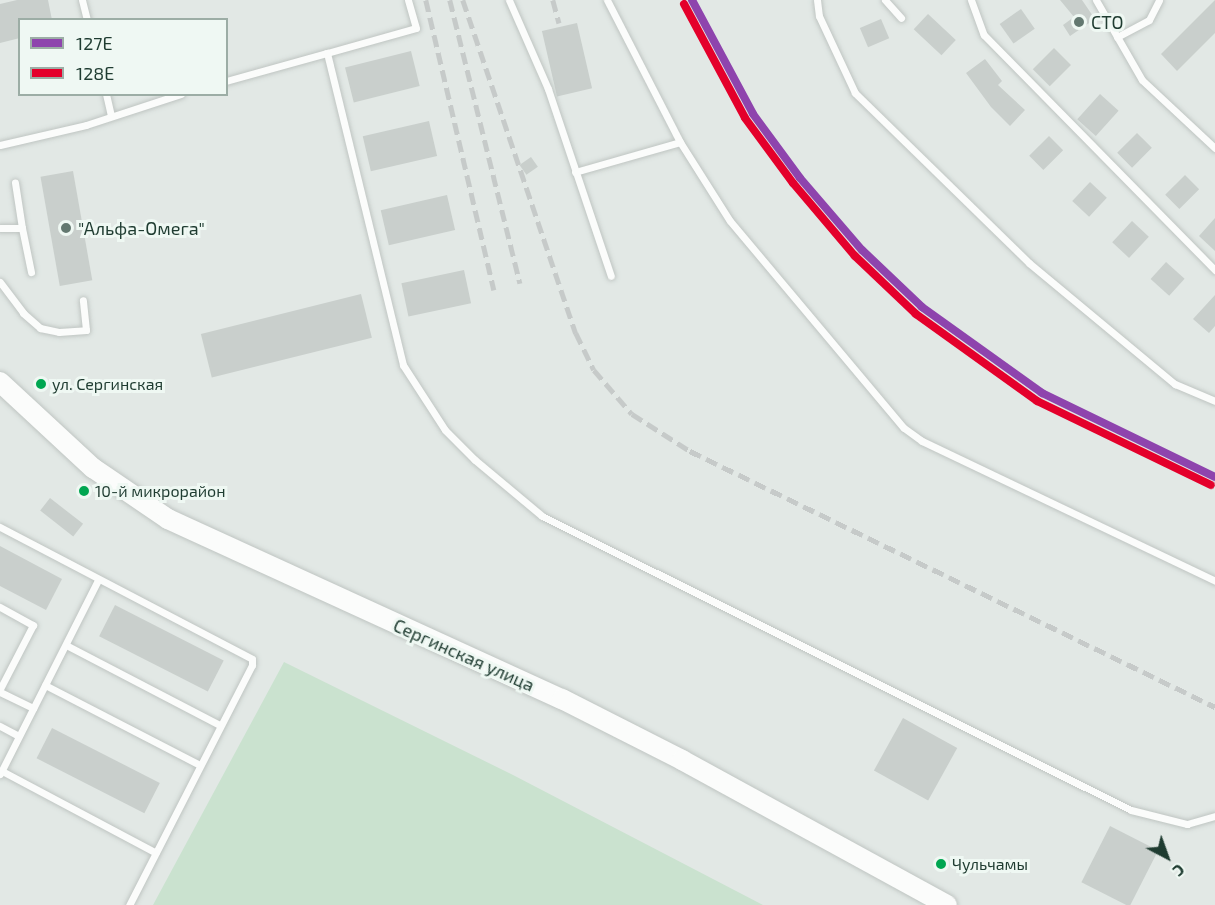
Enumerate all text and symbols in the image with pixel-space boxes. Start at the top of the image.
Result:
place label: СТО [1091,11,1123,33]
marker: СТО [1072,15,1086,29]
legend [18,18,228,96]
text: 127Е [76,32,113,54]
text: 128Е [76,62,114,84]
place label: "Альфа-Омега" [78,217,205,239]
marker: "Альфа-Омега" [59,221,73,235]
place label: ул. Сергинская [52,374,163,394]
marker: ул. Сергинская [35,378,47,390]
place label: 10-й микрорайон [95,481,226,501]
marker: 10-й микрорайон [78,485,90,497]
street label: Сергинская улица [390,614,538,696]
north arrow [1137,827,1197,887]
place label: Чульчамы [952,854,1028,874]
marker: Чульчамы [935,858,947,870]
text: С [1169,861,1189,881]

